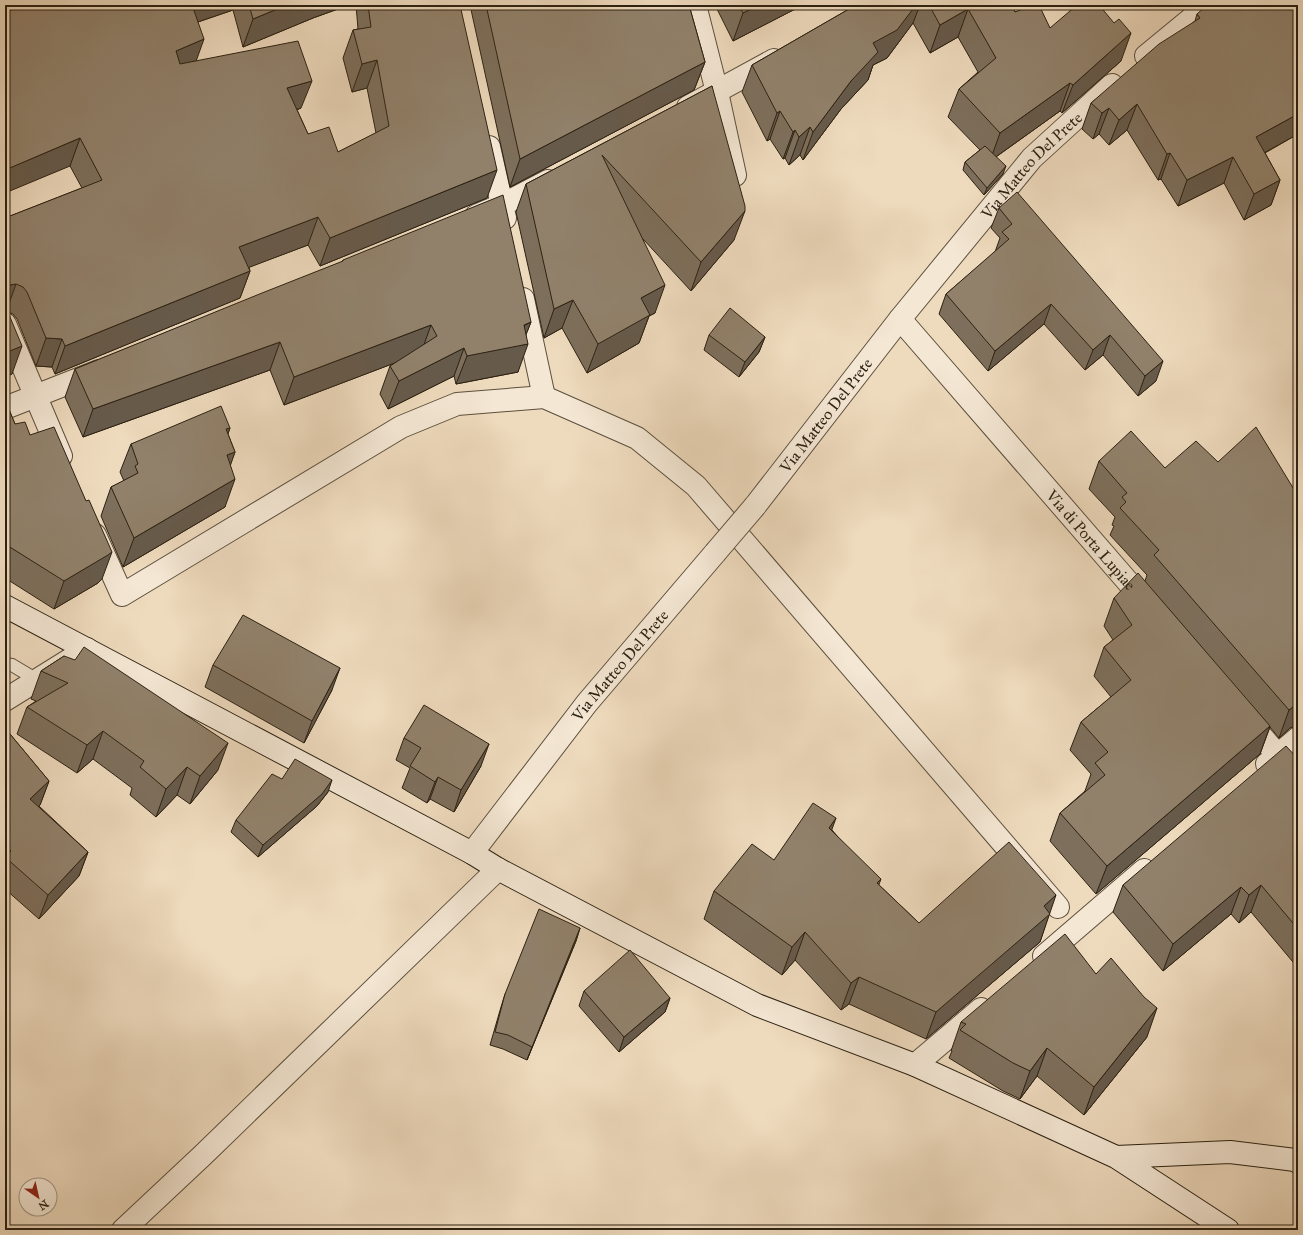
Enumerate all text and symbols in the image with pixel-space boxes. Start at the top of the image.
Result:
street label: Via Matteo Del Prete [976,108,1086,223]
street label: Via Matteo Del Prete [775,354,876,477]
street label: Via di Porta Lupiae [1042,485,1140,594]
street label: Via Matteo Del Prete [567,605,672,725]
north arrow [18,1177,58,1217]
text: N [35,1197,51,1213]

